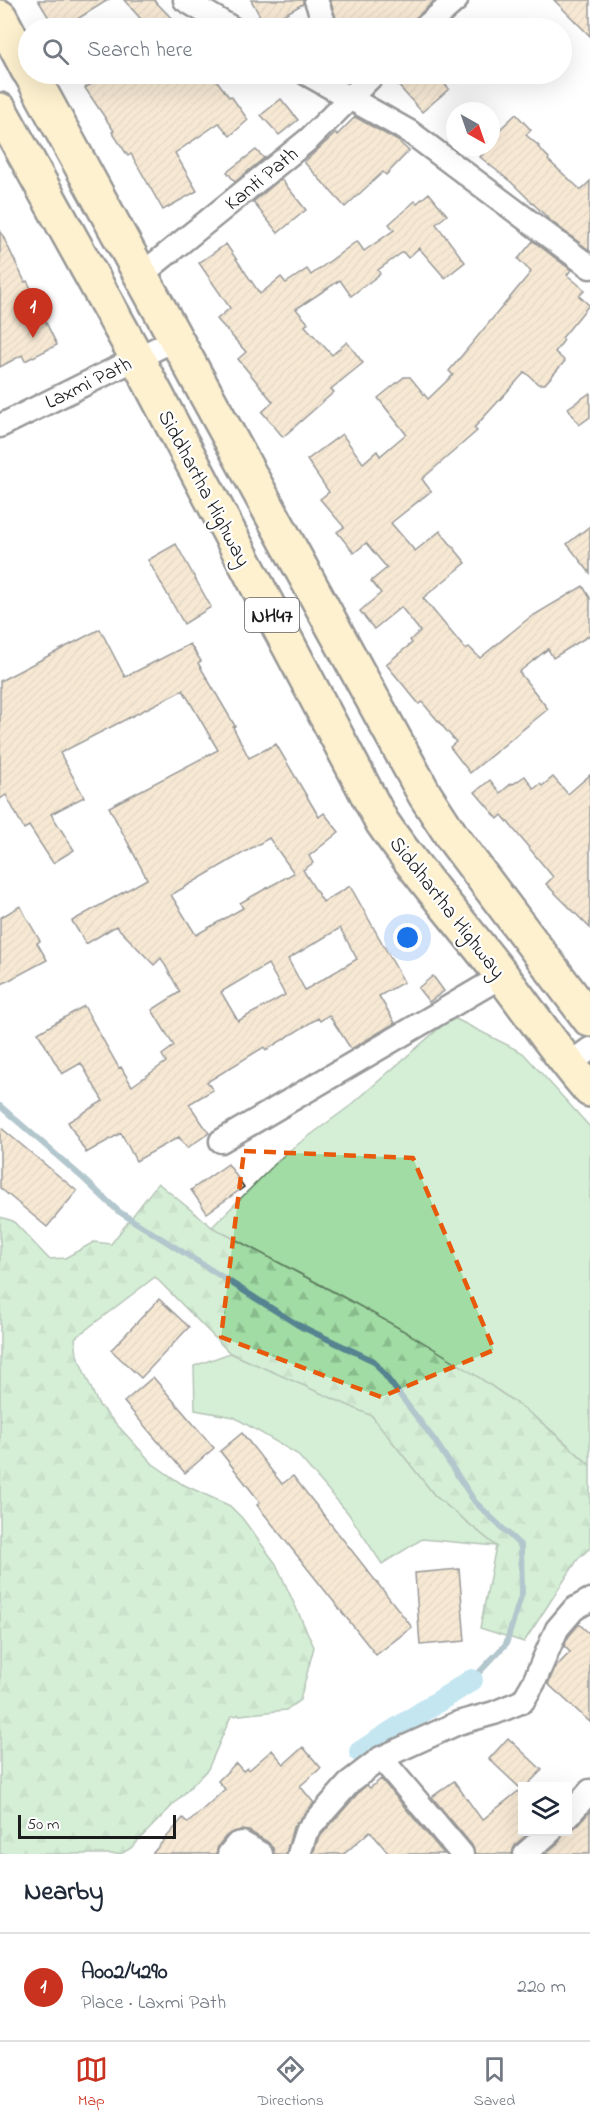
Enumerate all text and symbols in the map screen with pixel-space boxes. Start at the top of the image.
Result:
search box [18,18,572,84]
icon: search [39,35,72,68]
text: Search here [87,35,192,67]
north arrow [446,102,500,156]
street label: Kanti Path [219,140,306,219]
pin: 1 [14,288,52,338]
street label: Laxmi Path [40,350,137,418]
street label: Siddhartha Highway [147,405,257,574]
road number: NH47 [245,598,299,632]
street label: Siddhartha Highway [380,831,512,987]
your location [393,923,422,952]
map controls [518,1782,572,1836]
button: layers [518,1782,572,1836]
scale bar [18,1812,176,1840]
text: 50 m [27,1813,59,1837]
text: Nearby [24,1874,103,1912]
text: A002/4290 [81,1957,167,1989]
text: 1 [40,1973,47,2002]
text: 220 m [517,1973,566,2002]
text: Place · Laxmi Path [81,1989,226,2018]
tab: Map [75,2053,108,2113]
tab: Directions [257,2053,324,2113]
tab: Saved [473,2053,515,2113]

